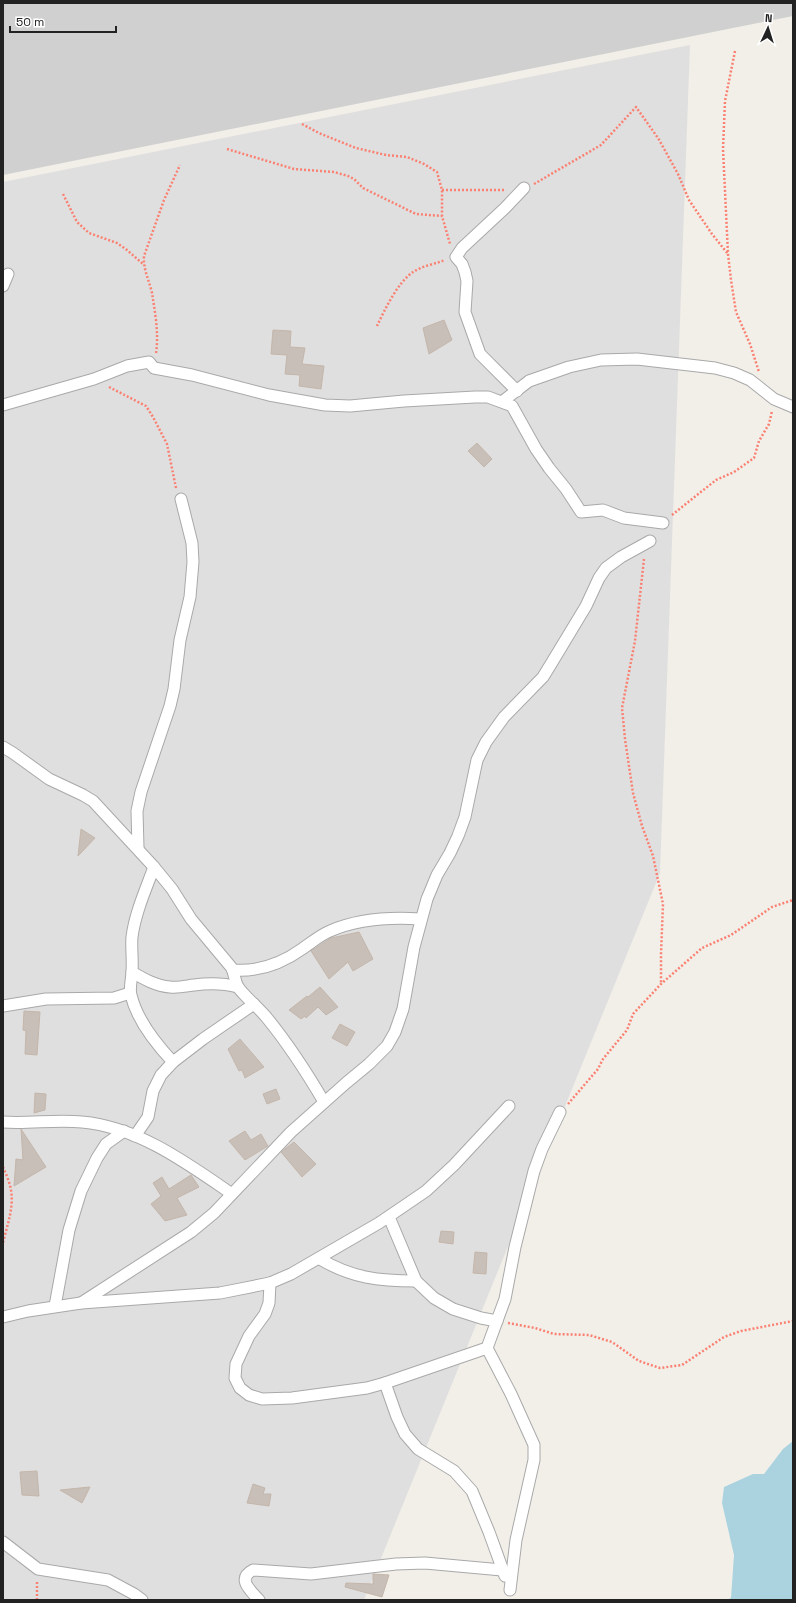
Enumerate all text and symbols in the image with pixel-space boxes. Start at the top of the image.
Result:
scale bar [10,8,116,34]
north arrow [748,8,788,48]
text: N [765,11,773,25]
text: 50 m [16,14,44,30]

